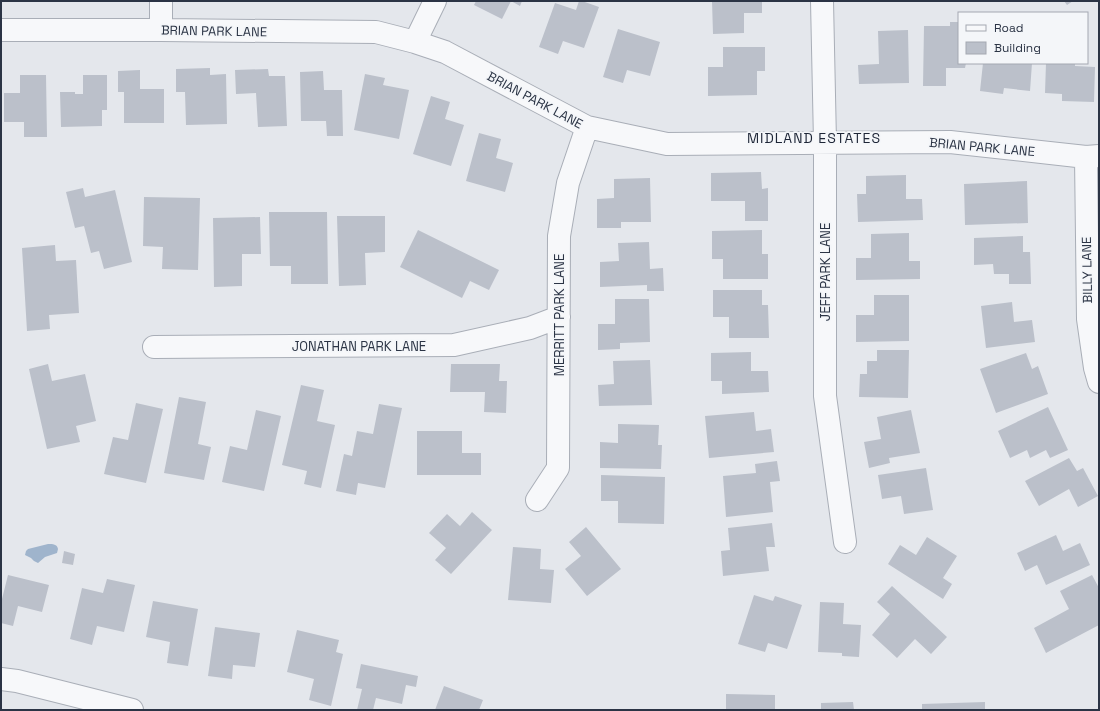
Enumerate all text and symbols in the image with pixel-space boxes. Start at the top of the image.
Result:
legend [958,12,1088,64]
text: Road [994,20,1023,36]
street label: BRIAN PARK LANE [161,22,267,40]
text: Building [994,40,1041,56]
street label: BRIAN PARK LANE [484,68,586,132]
district label: MIDLAND ESTATES [747,129,881,147]
street label: BRIAN PARK LANE [928,134,1036,160]
street label: JEFF PARK LANE [817,223,834,321]
street label: BILLY LANE [1078,236,1096,304]
street label: MERRITT PARK LANE [551,254,568,376]
street label: JONATHAN PARK LANE [292,338,426,355]

